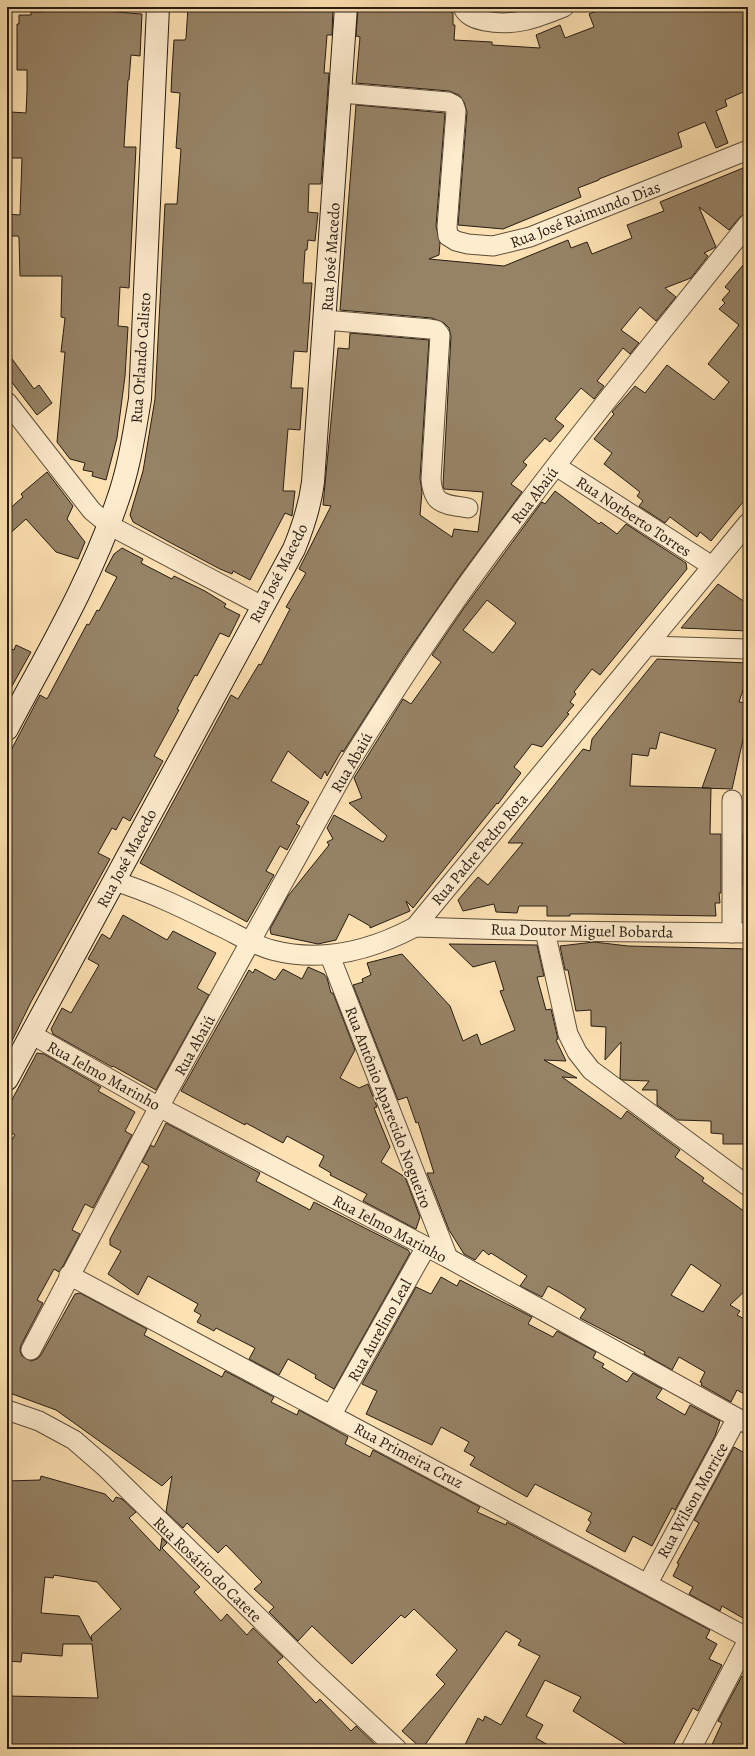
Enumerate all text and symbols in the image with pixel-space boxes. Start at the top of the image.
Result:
street label: Rua José Raimundo Dias [507,176,664,254]
street label: Rua José Macedo [316,202,346,312]
street label: Rua Orlando Calisto [125,292,157,424]
street label: Rua Abaiú [506,462,564,529]
street label: Rua Norberto Torres [572,471,695,562]
street label: Rua José Macedo [244,520,313,627]
street label: Rua Abaiú [326,728,378,797]
street label: Rua Padre Pedro Rota [426,788,534,910]
street label: Rua José Macedo [92,805,162,912]
street label: Rua Doutor Miguel Bobarda [490,918,674,944]
street label: Rua Antônio Aparecido Nogueiro [339,1003,437,1211]
street label: Rua Abaiú [169,1011,221,1080]
street label: Rua Ielmo Marinho [43,1036,164,1116]
street label: Rua Ielmo Marinho [329,1190,450,1268]
street label: Rua Aurelino Leal [343,1275,417,1386]
street label: Rua Primeira Cruz [350,1418,467,1494]
street label: Rua Wilson Morrice [652,1439,734,1562]
street label: Rua Rosário do Catete [148,1512,267,1628]

